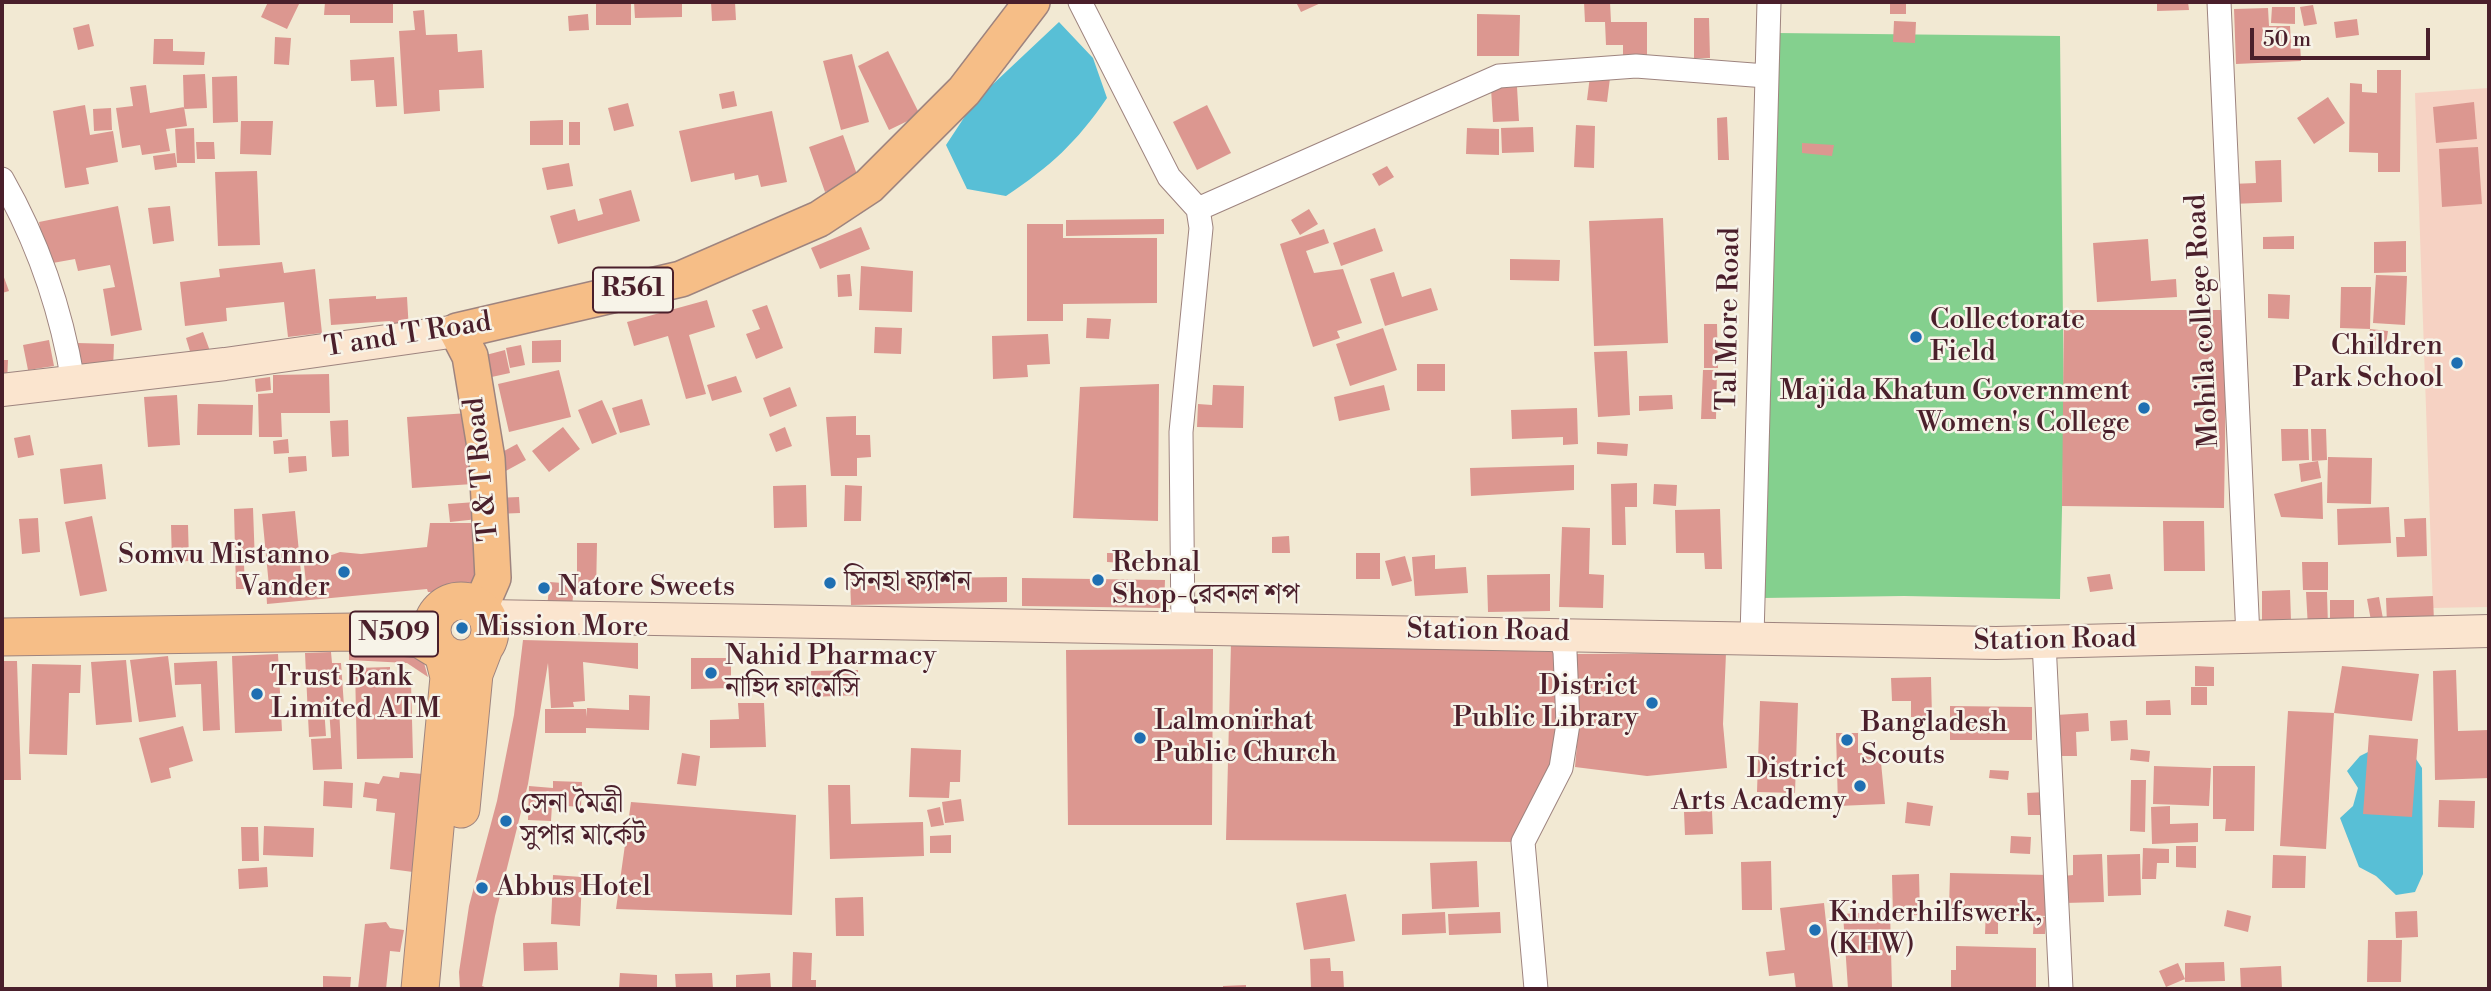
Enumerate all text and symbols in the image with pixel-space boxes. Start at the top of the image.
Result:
scale bar [2253,14,2433,58]
text: 50 m [2263,27,2311,53]
street label: Mohila college Road [2181,193,2227,449]
street label: Tal More Road [1712,227,1748,411]
road number: R561 [593,268,673,312]
place label: Collectorate Field [1930,304,2085,370]
street label: T and T Road [322,306,494,366]
marker: Collectorate Field [1908,329,1924,345]
place label: Children Park School [2293,330,2443,396]
marker: Children Park School [2449,355,2465,371]
place label: Majida Khatun Government Women's College [1779,375,2130,441]
street label: T & T Road [459,396,507,542]
marker: Majida Khatun Government Women's College [2136,400,2152,416]
place label: Somvu Mistanno Vander [118,539,330,605]
place label: Rebnal Shop-রেবনল শপ [1112,547,1299,613]
marker: Somvu Mistanno Vander [336,564,352,580]
place label: সিনহা ফ্যাশন [844,566,972,600]
place label: Natore Sweets [558,571,735,605]
marker: Rebnal Shop-রেবনল শপ [1090,572,1106,588]
marker: সিনহা ফ্যাশন [822,575,838,591]
marker: Natore Sweets [536,580,552,596]
place label: Mission More [476,611,648,645]
road number: N509 [350,612,438,656]
street label: Station Road [1406,614,1570,650]
marker: Mission More [454,620,470,636]
street label: Station Road [1973,623,2137,659]
place label: Nahid Pharmacy নাহিদ ফার্মেসি [725,640,936,706]
place label: Trust Bank Limited ATM [271,661,441,727]
marker: Nahid Pharmacy নাহিদ ফার্মেসি [703,665,719,681]
place label: District Public Library [1453,670,1638,736]
marker: Trust Bank Limited ATM [249,686,265,702]
marker: District Public Library [1644,695,1660,711]
place label: Lalmonirhat Public Church [1154,705,1337,771]
place label: Bangladesh Scouts [1861,707,2007,773]
marker: Lalmonirhat Public Church [1132,730,1148,746]
marker: Bangladesh Scouts [1839,732,1855,748]
place label: District Arts Academy [1671,753,1846,819]
marker: District Arts Academy [1852,778,1868,794]
place label: সেনা মৈত্রী সুপার মার্কেট [520,788,646,854]
marker: সেনা মৈত্রী সুপার মার্কেট [498,813,514,829]
place label: Abbus Hotel [496,871,651,905]
marker: Abbus Hotel [474,880,490,896]
place label: Kinderhilfswerk, (KHW) [1829,897,2042,963]
marker: Kinderhilfswerk, (KHW) [1807,922,1823,938]

